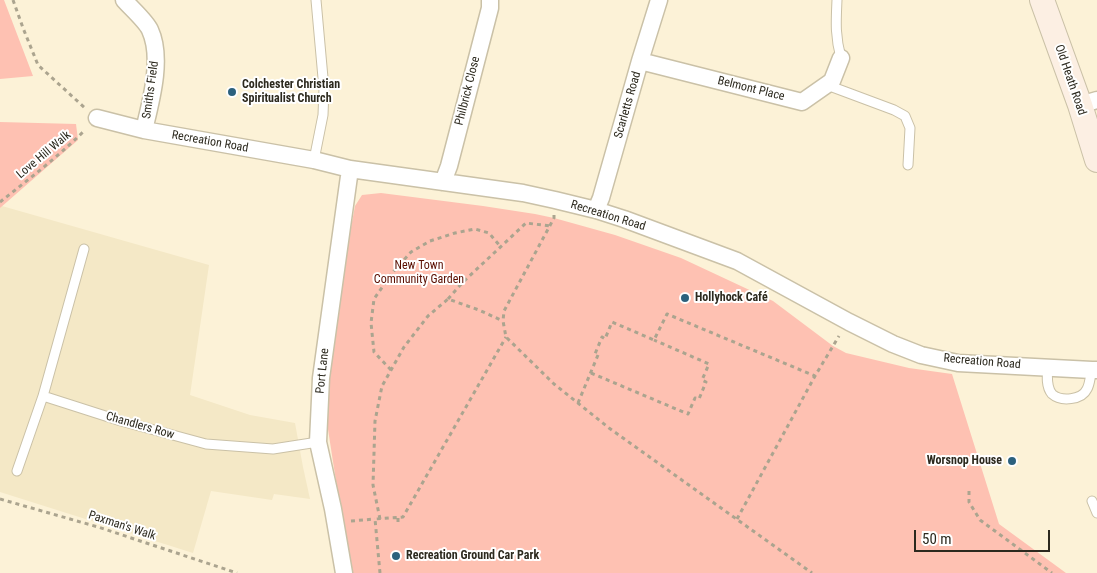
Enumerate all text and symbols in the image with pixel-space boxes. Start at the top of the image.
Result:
street label: Old Heath Road [1051,43,1089,117]
street label: Philbrick Close [452,55,484,127]
street label: Smiths Field [140,60,162,120]
street label: Scarletts Road [612,70,644,140]
street label: Belmont Place [716,74,786,104]
place label: Colchester Christian Spiritualist Church [242,78,340,106]
marker: Colchester Christian Spiritualist Church [226,86,238,98]
street label: Love Hill Walk [14,128,74,182]
street label: Recreation Road [171,128,249,156]
street label: Recreation Road [569,198,647,234]
park label: New Town Community Garden [374,259,464,287]
place label: Hollyhock Café [695,291,768,305]
marker: Hollyhock Café [679,292,691,304]
street label: Port Lane [313,348,333,394]
street label: Recreation Road [943,351,1021,373]
street label: Chandlers Row [104,409,176,443]
place label: Worsnop House [927,454,1002,468]
marker: Worsnop House [1006,455,1018,467]
street label: Paxman's Walk [86,508,158,544]
scale bar [917,520,1053,552]
text: 50 m [922,530,952,548]
place label: Recreation Ground Car Park [406,549,539,563]
marker: Recreation Ground Car Park [390,550,402,562]

